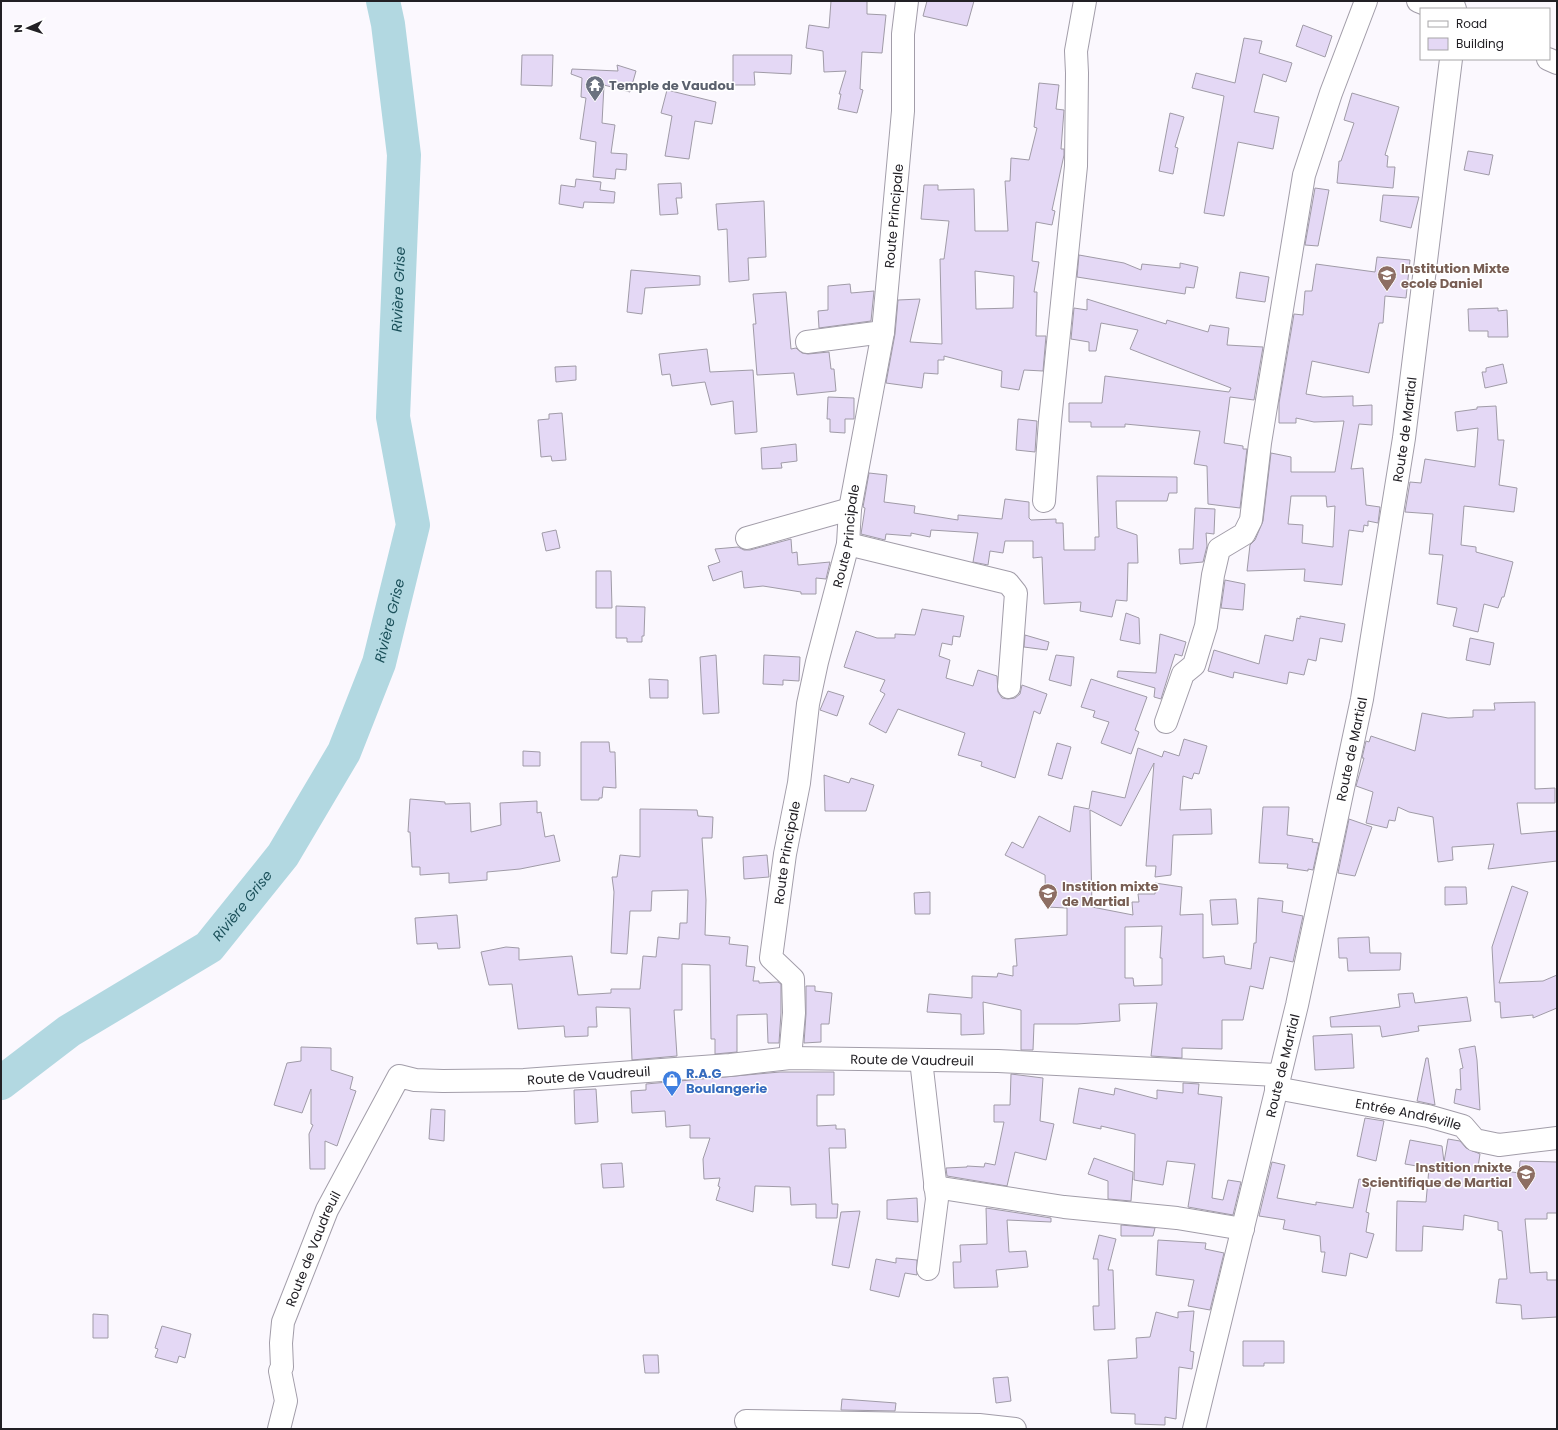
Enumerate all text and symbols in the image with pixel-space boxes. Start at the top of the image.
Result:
north arrow [8,8,48,48]
legend [1420,8,1550,60]
text: Road [1456,15,1487,32]
text: N [10,24,26,33]
text: Building [1456,35,1504,52]
temple icon: Temple de Vaudou [584,74,606,102]
place label: Temple de Vaudou [609,76,734,95]
street label: Route Principale [880,163,908,269]
water label: Rivière Grise [387,246,410,333]
place label: Institution Mixte ecole Daniel [1401,259,1510,293]
school or university icon: Institution Mixte ecole Daniel [1376,264,1398,292]
street label: Route de Martial [1388,376,1421,484]
street label: Route Principale [828,483,864,590]
water label: Rivière Grise [370,576,409,665]
street label: Route de Martial [1332,696,1372,803]
street label: Route Principale [769,799,805,906]
water label: Rivière Grise [208,866,277,945]
place label: Instition mixte de Martial [1062,877,1158,911]
school or university icon: Instition mixte de Martial [1037,882,1059,910]
street label: Route de Martial [1261,1012,1305,1119]
street label: Route de Vaudreuil [850,1050,974,1071]
street label: Route de Vaudreuil [527,1062,651,1090]
place label: R.A.G Boulangerie [686,1064,767,1098]
shop icon: R.A.G Boulangerie [661,1069,683,1097]
street label: Entrée Andréville [1354,1094,1464,1135]
place label: Instition mixte Scientifique de Martial [1362,1158,1512,1192]
school or university icon: Instition mixte Scientifique de Martial [1515,1163,1537,1191]
street label: Route de Vaudreuil [281,1188,345,1310]

